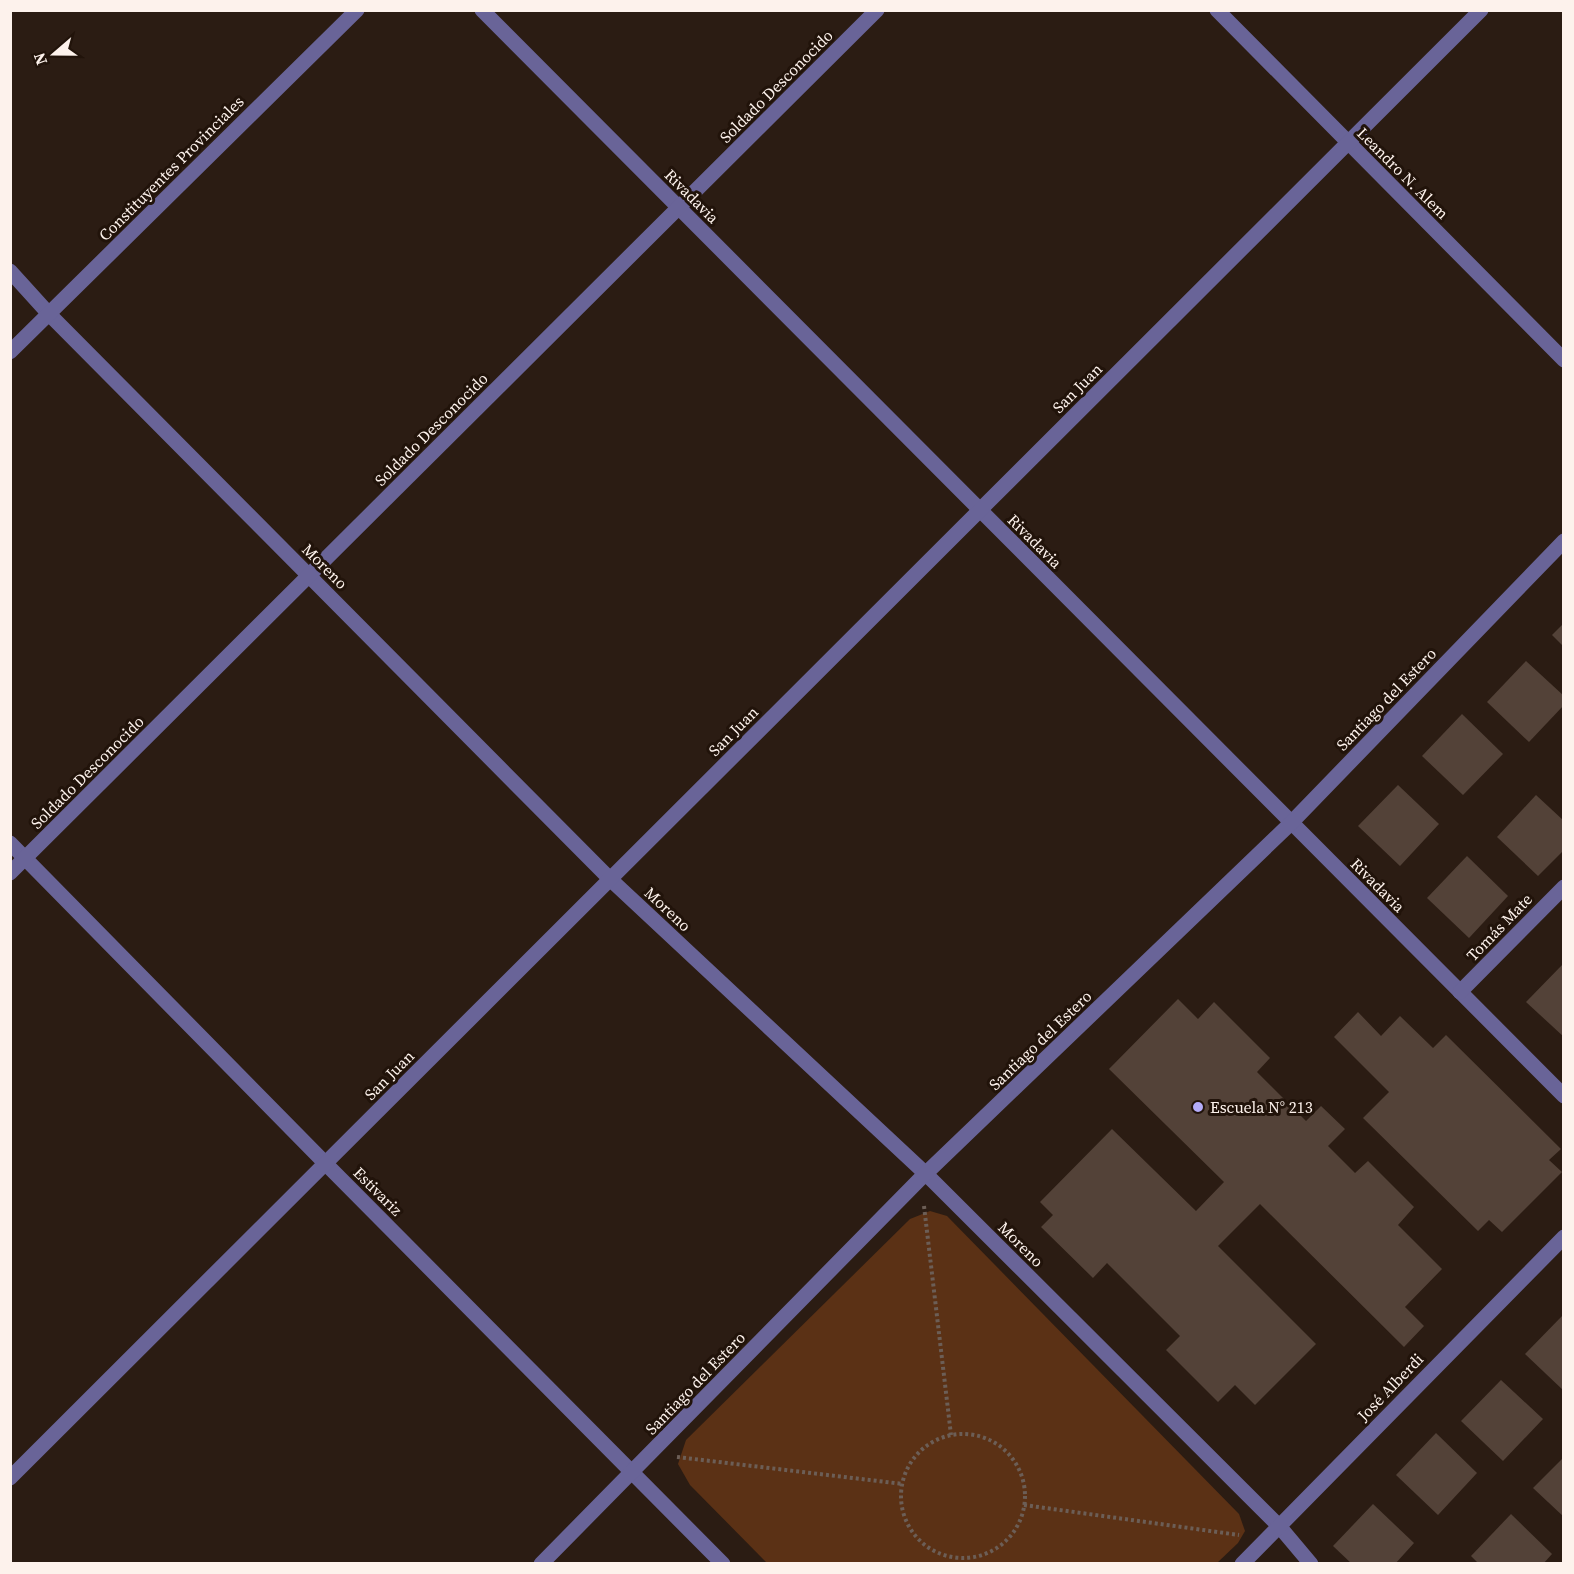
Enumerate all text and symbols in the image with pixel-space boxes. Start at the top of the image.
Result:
north arrow [24,24,84,84]
street label: Soldado Desconocido [714,24,838,148]
text: N [27,50,52,68]
street label: Constituyentes Provinciales [94,90,249,245]
street label: Leandro N. Alem [1352,122,1454,224]
street label: Rivadavia [660,164,725,229]
street label: San Juan [1047,358,1107,418]
street label: Soldado Desconocido [369,367,493,491]
street label: Rivadavia [1003,509,1068,574]
street label: Moreno [297,538,353,594]
street label: Santiago del Estero [1331,643,1441,755]
street label: San Juan [703,701,763,761]
street label: Soldado Desconocido [25,710,149,834]
street label: Rivadavia [1346,853,1411,918]
street label: Moreno [640,882,696,936]
street label: Tomás Mate [1461,888,1537,966]
street label: Santiago del Estero [984,985,1096,1095]
street label: San Juan [359,1045,419,1105]
place label: Escuela N° 213 [1210,1096,1313,1118]
marker: Escuela N° 213 [1191,1100,1205,1114]
street label: Estivariz [349,1162,407,1220]
street label: Moreno [993,1216,1049,1272]
street label: Santiago del Estero [640,1327,750,1439]
street label: José Alberdi [1351,1348,1428,1426]

